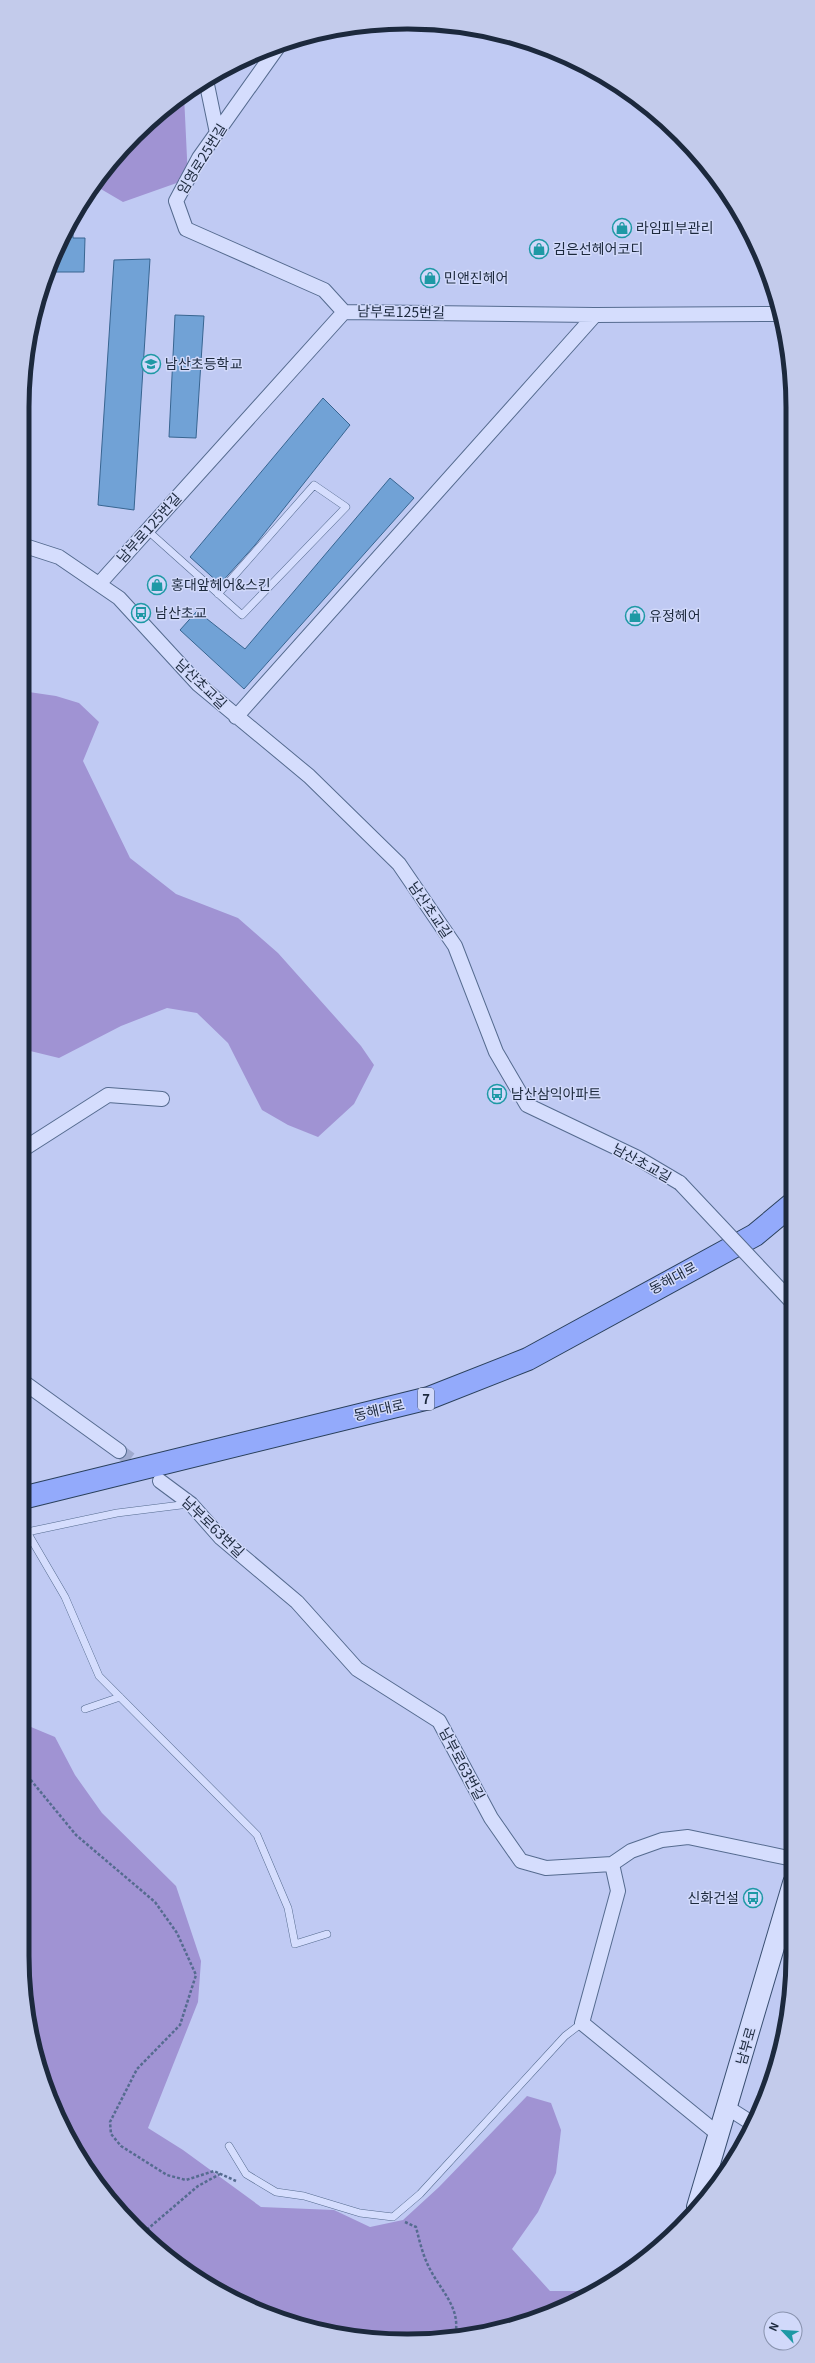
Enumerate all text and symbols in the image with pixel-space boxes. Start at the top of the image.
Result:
street label: 임영로25번길 [171,119,231,198]
shop icon: 라임피부관리 [611,217,633,239]
place label: 라임피부관리 [636,217,713,237]
shop icon: 김은선헤어코디 [528,238,550,260]
place label: 김은선헤어코디 [553,238,643,258]
shop icon: 민앤진헤어 [419,267,441,289]
place label: 민앤진헤어 [444,267,508,287]
street label: 남부로125번길 [357,300,445,322]
school or university icon: 남산초등학교 [140,353,162,375]
place label: 남산초등학교 [165,353,242,373]
street label: 남부로125번길 [111,488,185,567]
shop icon: 홍대앞헤어&스킨 [146,574,168,596]
place label: 홍대앞헤어&스킨 [171,574,271,594]
bus stop icon: 남산초교 [130,602,152,624]
place label: 남산초교 [155,602,207,622]
shop icon: 유정헤어 [624,605,646,627]
place label: 유정헤어 [649,605,701,625]
street label: 남산초교길 [172,654,232,713]
street label: 남산초교길 [405,877,457,942]
bus stop icon: 남산삼익아파트 [486,1083,508,1105]
place label: 남산삼익아파트 [511,1083,601,1103]
street label: 남산초교길 [609,1138,675,1186]
street label: 동해대로 [645,1256,700,1298]
road number: 7 [418,1388,434,1410]
street label: 동해대로 [351,1393,406,1425]
street label: 남부로63번길 [178,1491,249,1561]
street label: 남부로63번길 [435,1724,490,1804]
place label: 신화건설 [687,1887,739,1907]
bus stop icon: 신화건설 [742,1887,764,1909]
street label: 남부로 [730,2024,760,2067]
north arrow [763,2311,803,2351]
text: N [764,2319,782,2333]

